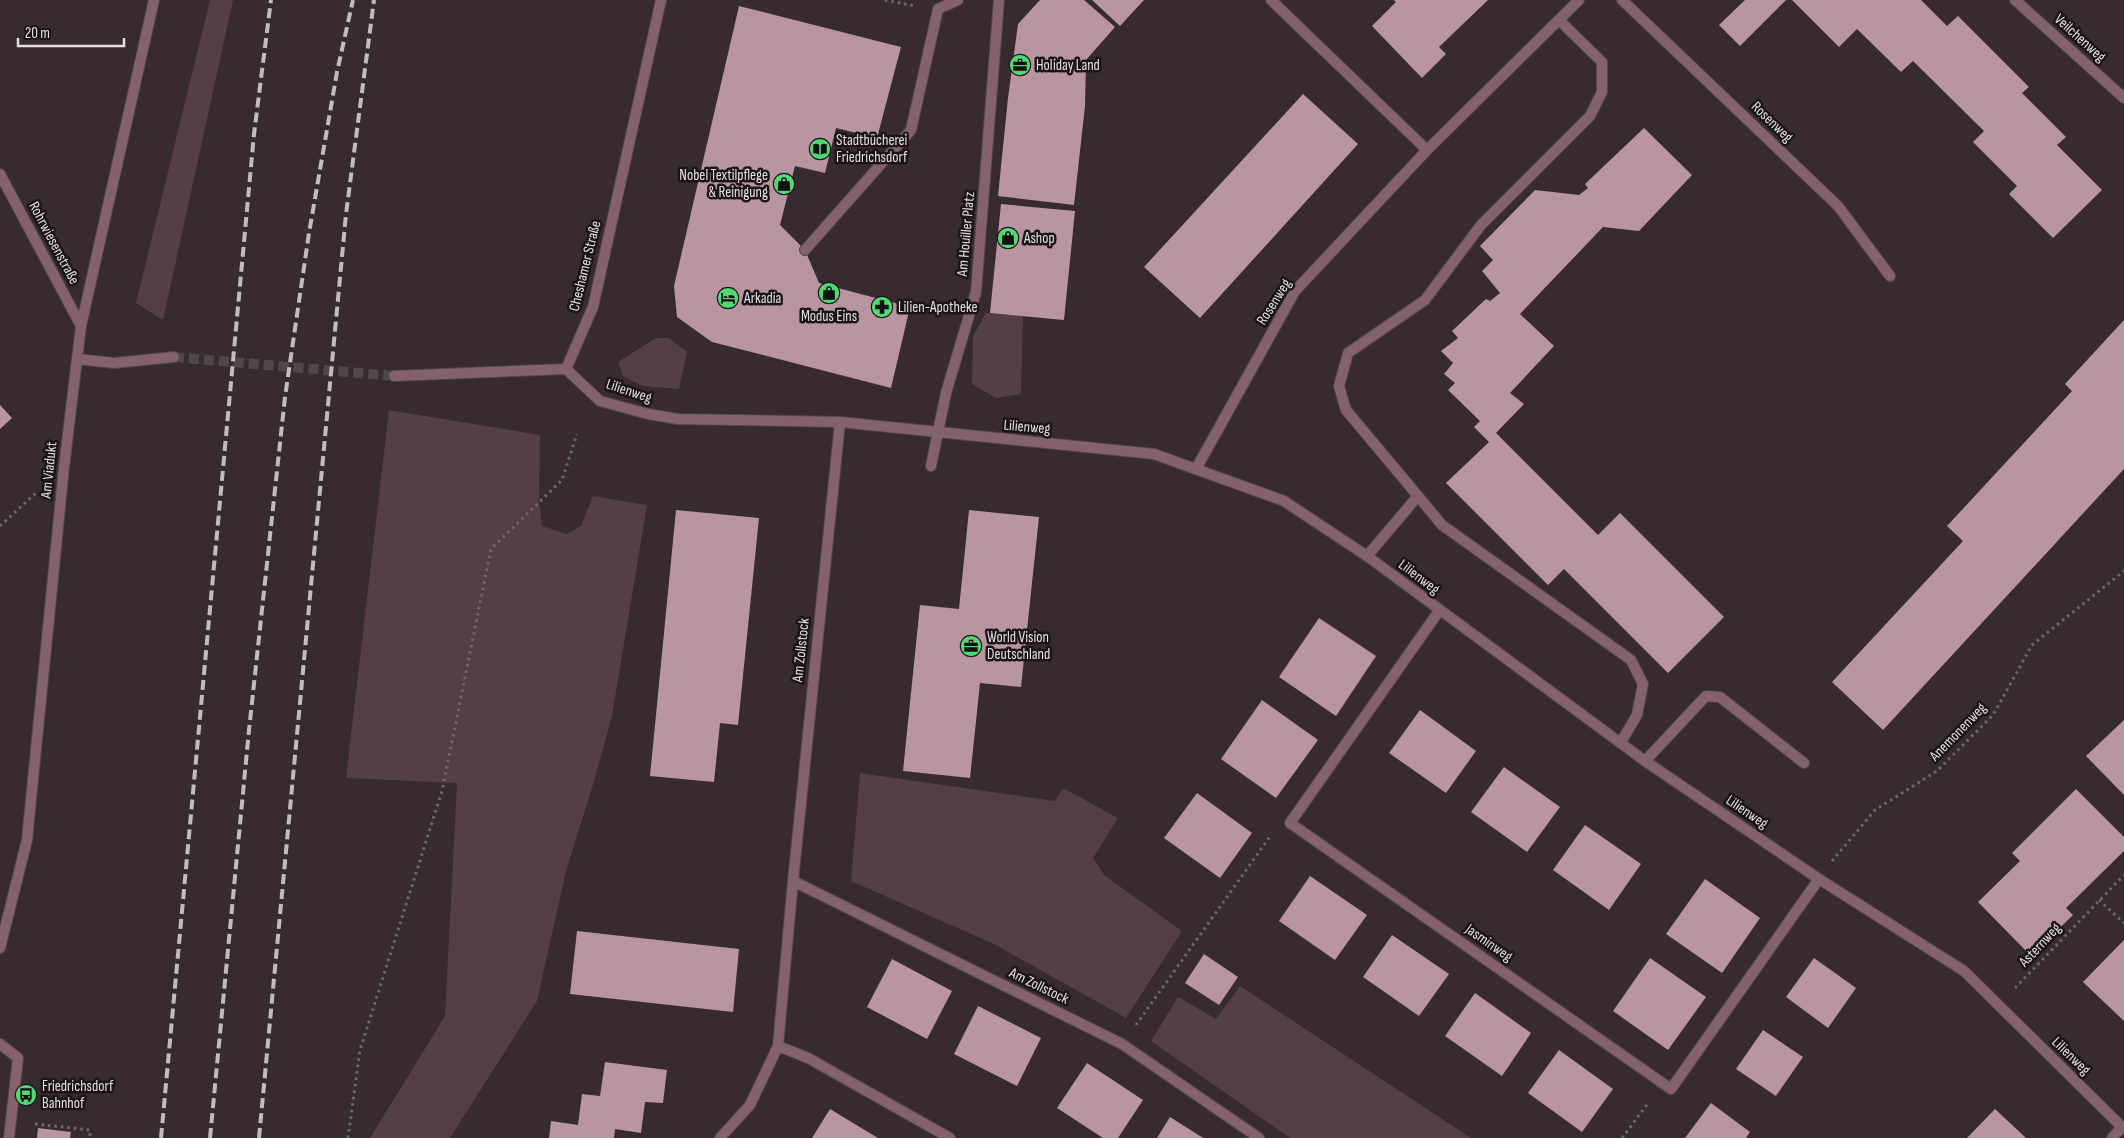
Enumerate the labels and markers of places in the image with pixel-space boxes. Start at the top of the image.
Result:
office icon: Holiday Land [1008,53,1032,77]
place label: Holiday Land [1036,56,1100,75]
place label: Stadtbücherei Friedrichsdorf [836,131,908,167]
library icon: Stadtbücherei Friedrichsdorf [808,137,832,161]
place label: Nobel Textilpflege & Reinigung [679,166,768,202]
shop icon: Nobel Textilpflege & Reinigung [772,172,796,196]
shop icon: Ashop [996,226,1020,250]
place label: Ashop [1023,229,1055,248]
shop icon: Modus Eins [817,281,841,305]
hotel icon: Arkadia [716,286,740,310]
place label: Arkadia [743,289,782,308]
pharmacy icon: Lilien-Apotheke [870,295,894,319]
place label: Lilien-Apotheke [898,298,978,317]
place label: Modus Eins [801,307,857,326]
place label: World Vision Deutschland [987,628,1050,664]
office icon: World Vision Deutschland [959,634,983,658]
place label: Friedrichsdorf Bahnhof [42,1077,114,1113]
bus stop icon: Friedrichsdorf Bahnhof [14,1083,38,1107]

